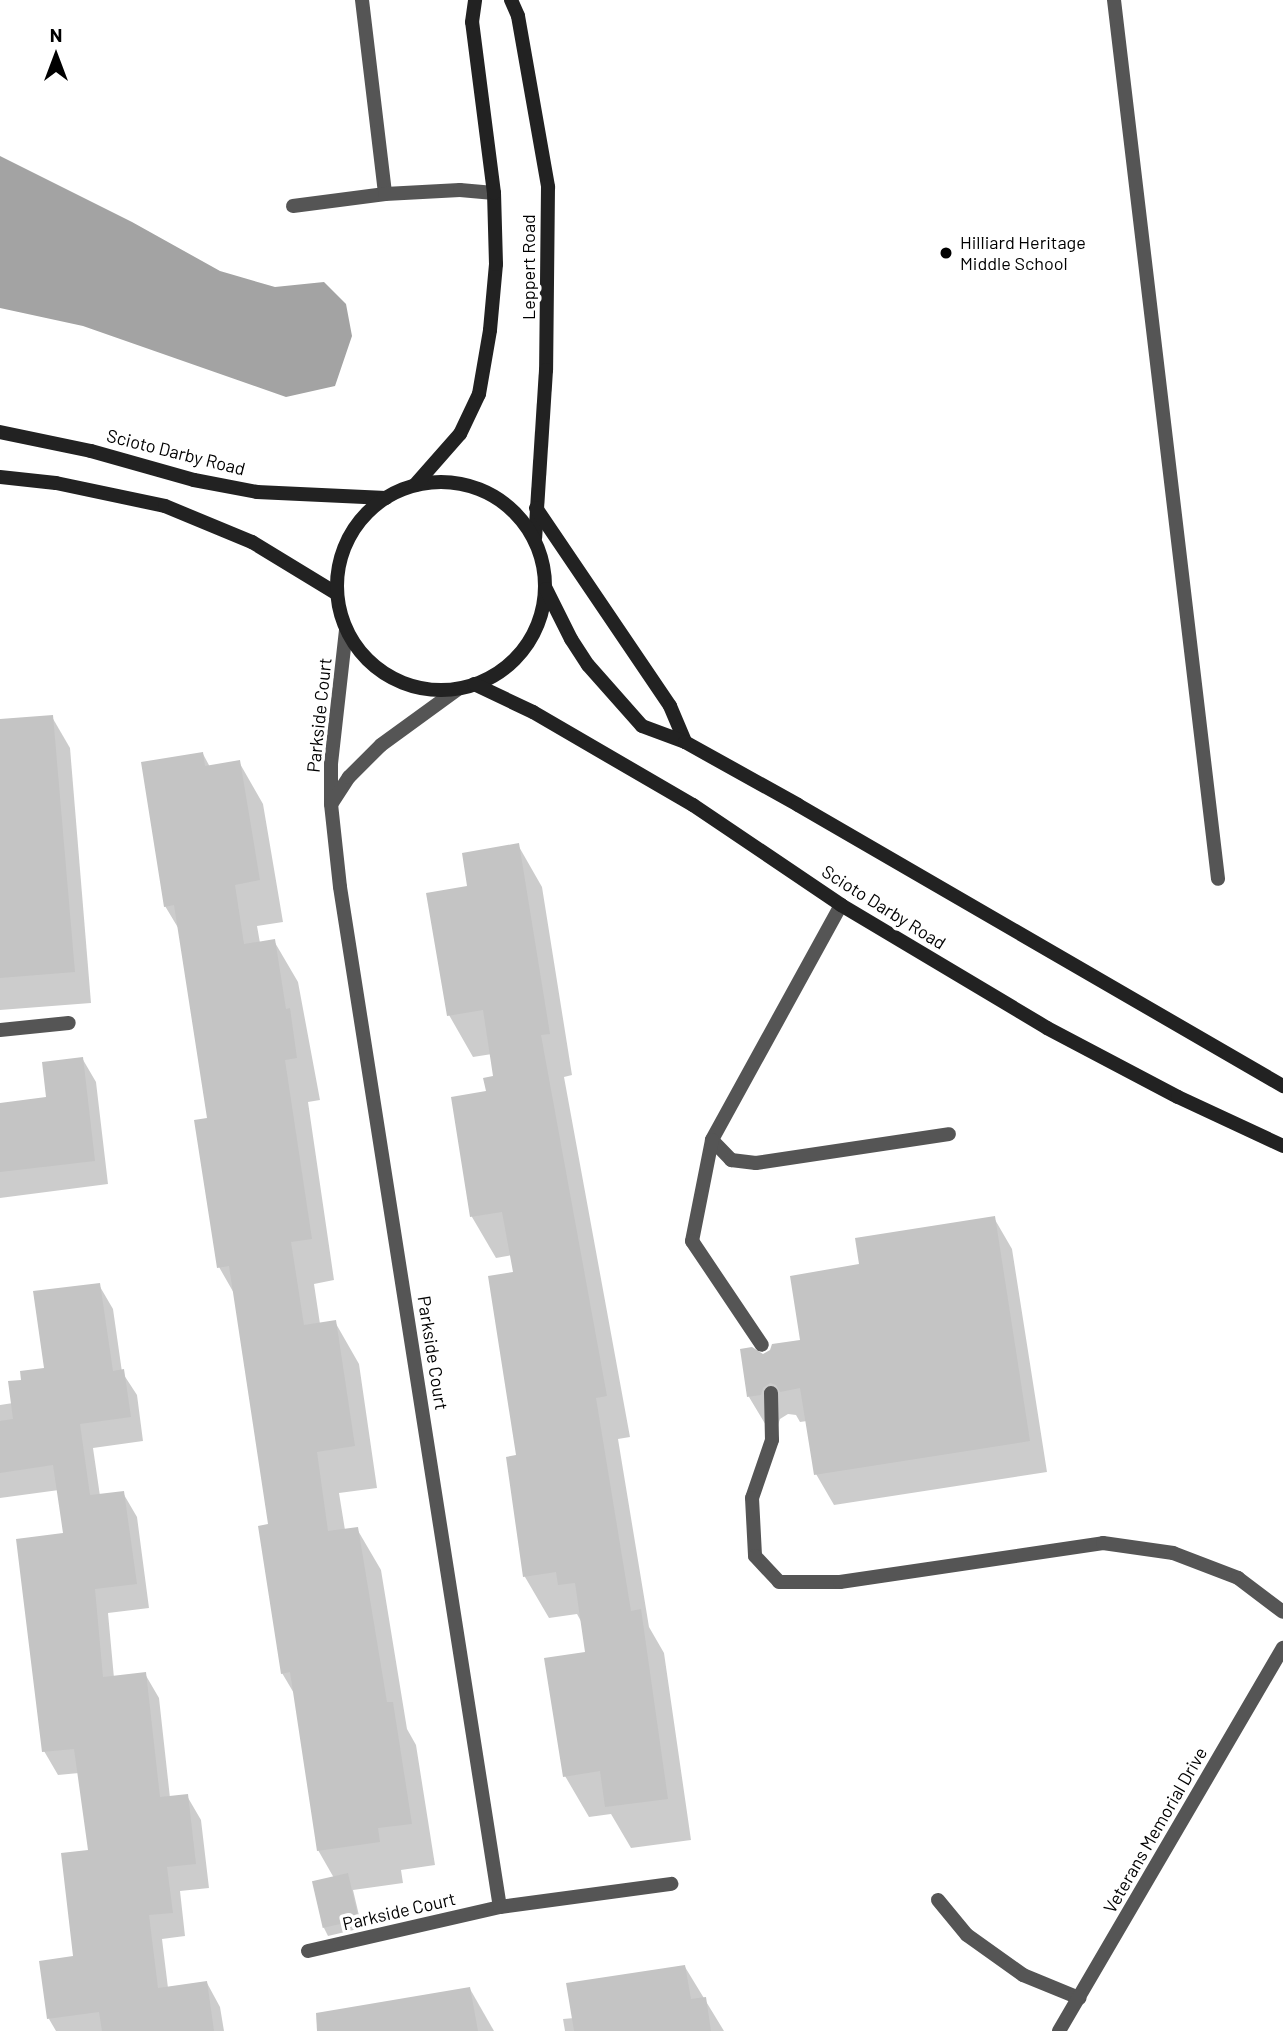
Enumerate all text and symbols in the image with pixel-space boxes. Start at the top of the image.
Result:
north arrow [21,21,91,91]
text: N [50,23,62,46]
street label: Leppert Road [517,214,539,320]
place label: Hilliard Heritage Middle School [960,232,1086,274]
marker: Hilliard Heritage Middle School [938,245,954,261]
street label: Scioto Darby Road [105,424,247,480]
street label: Parkside Court [302,657,336,773]
street label: Scioto Darby Road [818,860,950,954]
street label: Parkside Court [413,1294,453,1412]
street label: Veterans Memorial Drive [1099,1743,1211,1917]
street label: Parkside Court [340,1888,458,1934]

